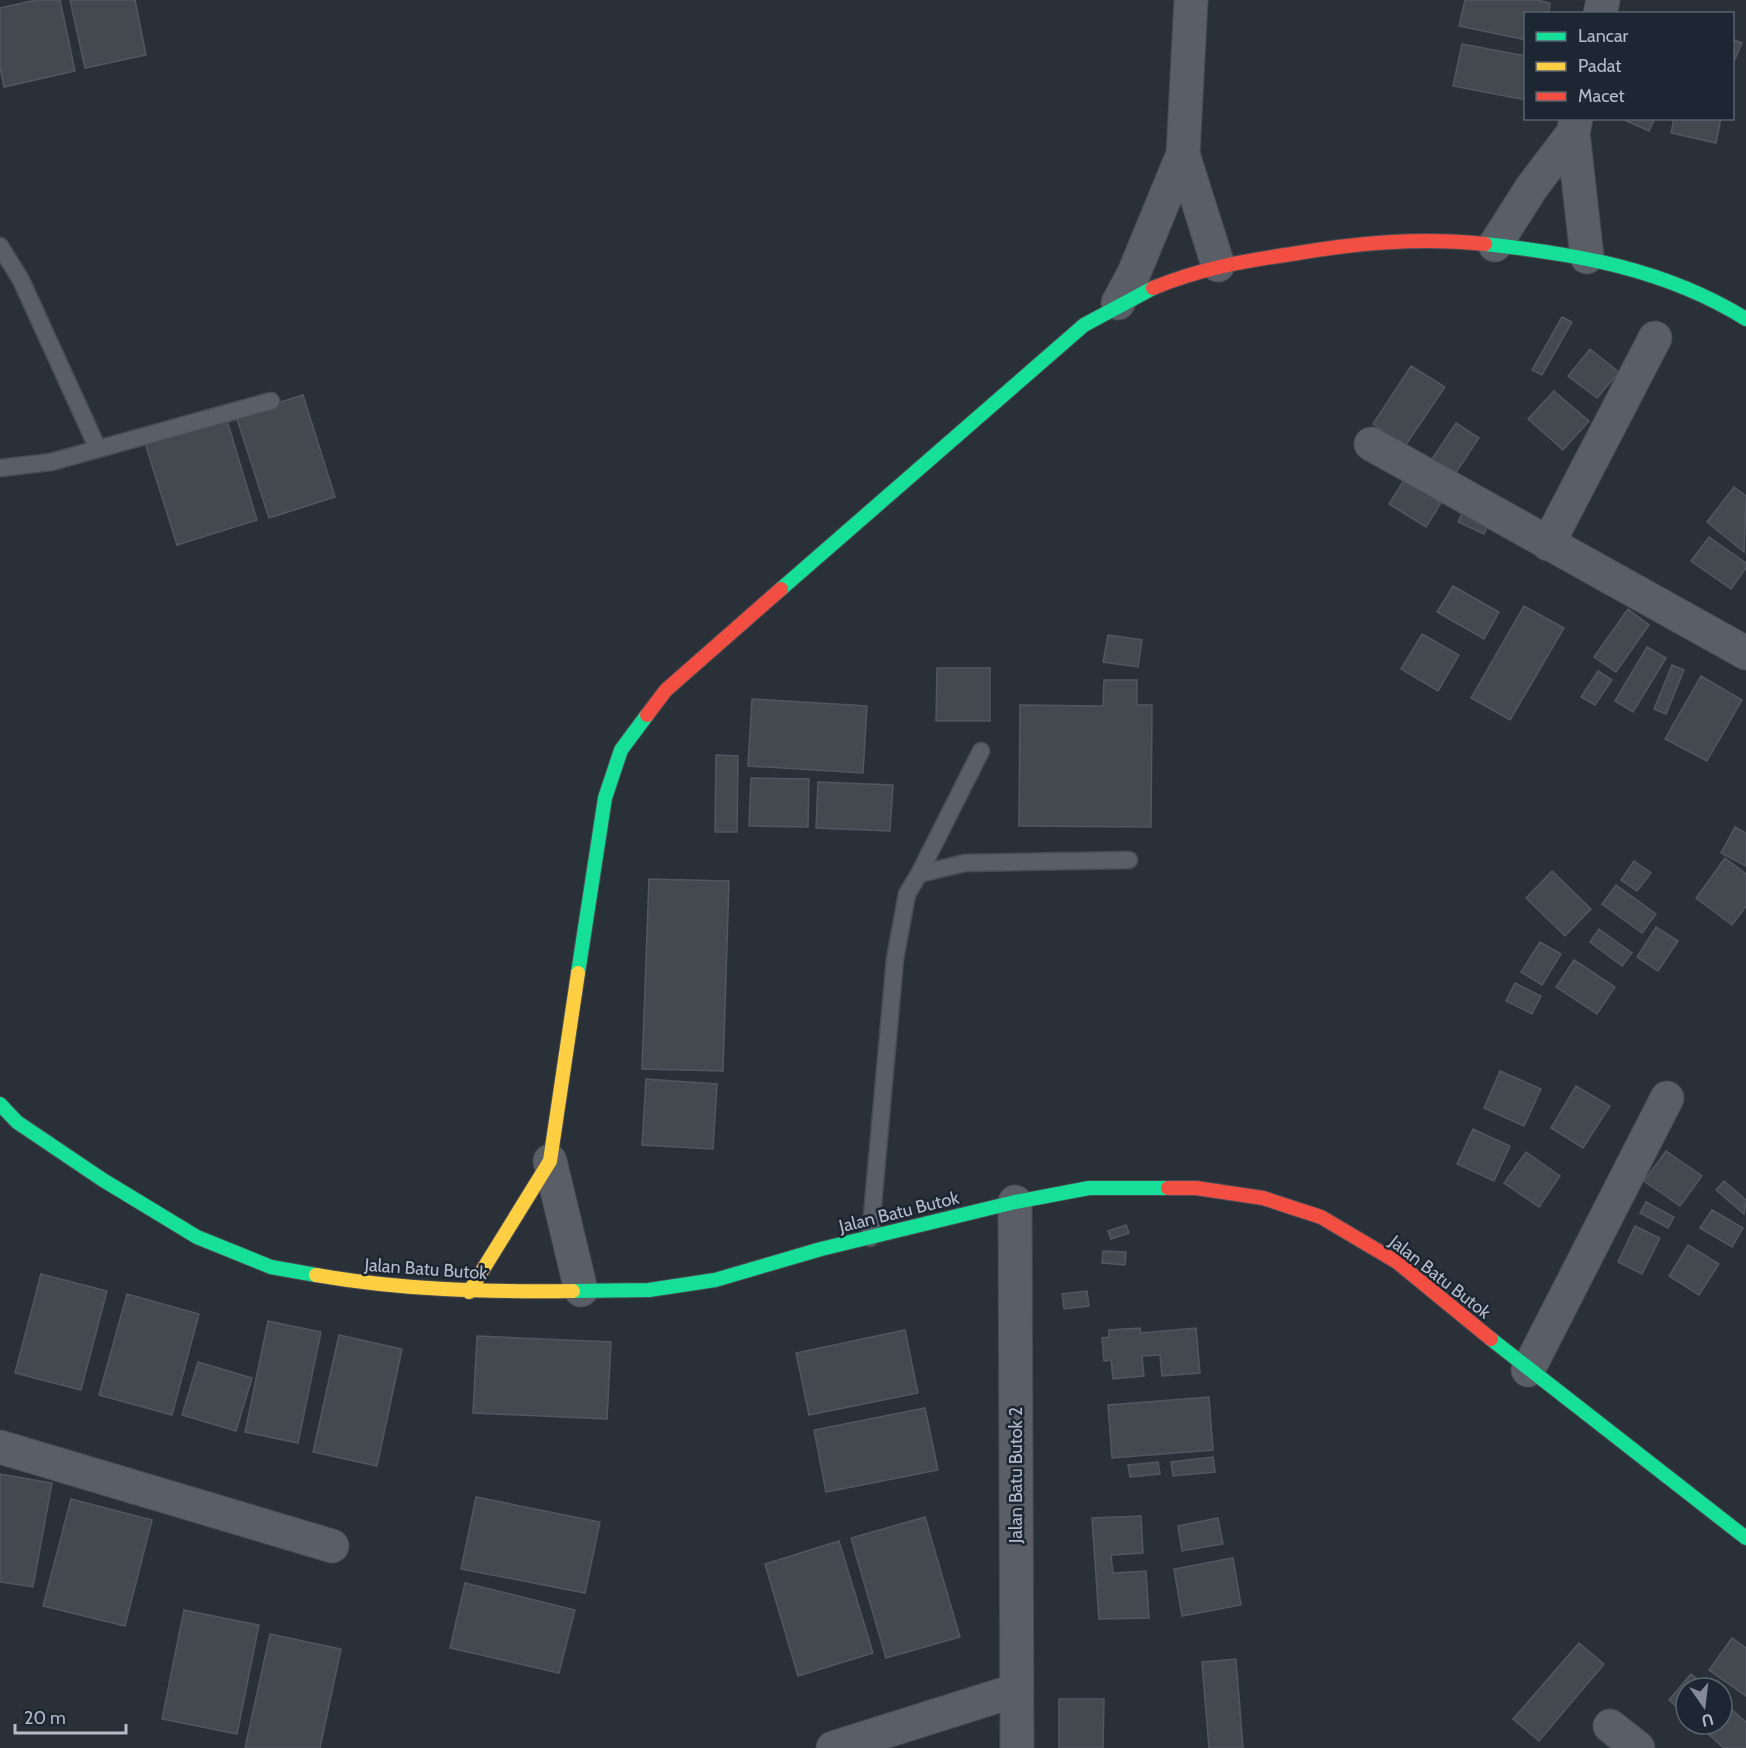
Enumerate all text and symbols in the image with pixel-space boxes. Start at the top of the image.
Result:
legend [1524,12,1734,120]
text: Lancar [1578,25,1629,47]
text: Padat [1578,55,1621,77]
text: Macet [1578,85,1624,107]
street label: Jalan Batu Butok [836,1186,962,1238]
street label: Jalan Batu Butok [1384,1230,1496,1324]
street label: Jalan Batu Butok [363,1254,489,1284]
street label: Jalan Batu Butok 2 [1005,1407,1027,1544]
north arrow [1674,1676,1734,1736]
scale bar [15,1697,126,1735]
text: 20 m [24,1707,66,1729]
text: U [1700,1709,1715,1731]

